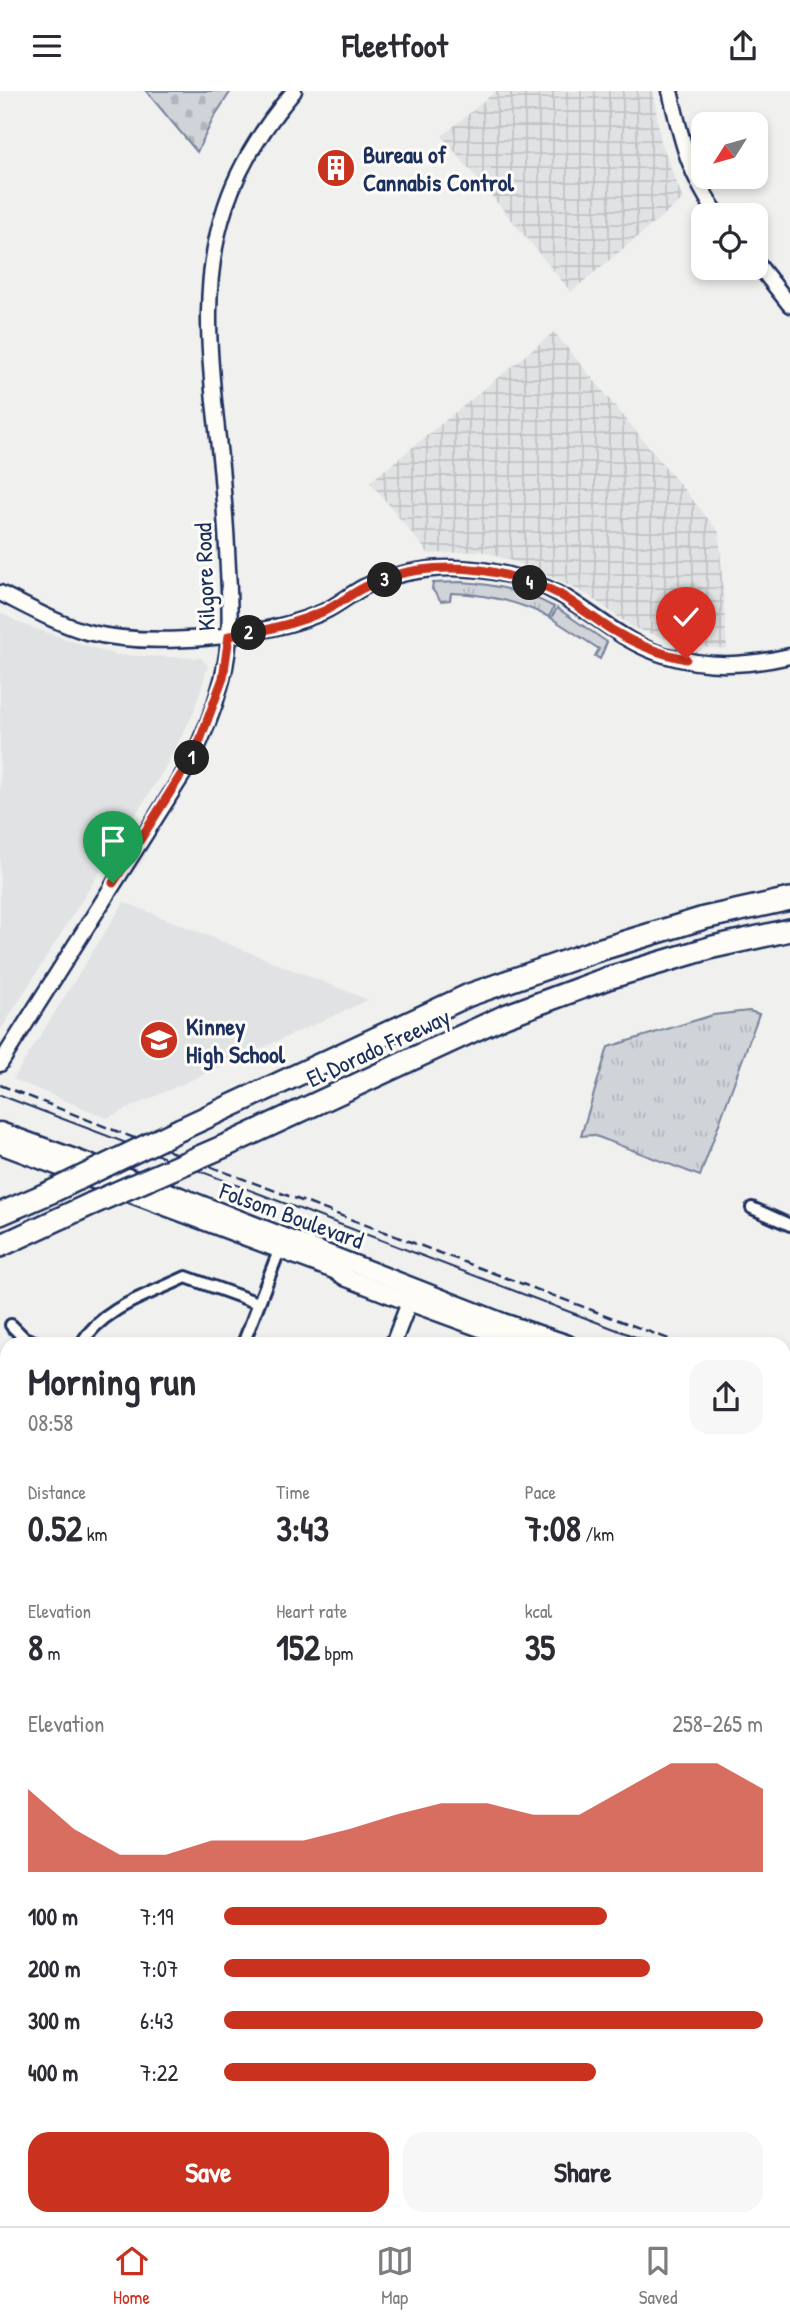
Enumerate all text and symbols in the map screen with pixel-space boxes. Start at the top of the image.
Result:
text: Fleetfoot [342,24,448,67]
icon: menu [28,27,66,65]
icon: share [724,27,762,65]
north arrow [691,112,768,189]
map controls [691,112,768,280]
place label: Bureau of Cannabis Control [363,138,515,198]
building icon: Bureau of Cannabis Control [315,147,357,189]
button: locate [691,203,768,280]
street label: Kilgore Road [186,522,222,632]
pin: 3 [368,563,402,597]
text: 3 [380,566,389,592]
pin: 4 [512,566,548,601]
text: 4 [526,569,533,595]
pin [656,587,716,659]
icon: check [667,598,705,636]
pin: 2 [232,615,266,651]
text: 2 [244,619,253,645]
pin: 1 [174,741,210,775]
text: 1 [188,744,195,770]
pin [83,811,143,883]
icon: arrive [94,822,132,860]
street label: El Dorado Freeway [301,1000,455,1094]
place label: Kinney High School [186,1010,286,1071]
school or university icon: Kinney High School [138,1019,180,1061]
street label: Folsom Boulevard [215,1174,368,1256]
text: Morning run [28,1355,196,1407]
button: share [689,1360,763,1434]
text: 08:58 [28,1407,73,1438]
text: Distance [28,1479,86,1505]
text: Time [276,1479,310,1505]
text: Pace [525,1479,556,1505]
text: 0.52 [28,1505,82,1552]
text: 3:43 [276,1505,329,1552]
text: 7:08 [525,1505,581,1552]
text: km [82,1521,108,1547]
text: /km [581,1521,614,1547]
text: Elevation [28,1598,91,1624]
text: Heart rate [276,1598,347,1624]
text: kcal [525,1598,552,1624]
text: 8 [28,1624,43,1671]
text: 152 [276,1624,320,1671]
text: 35 [525,1624,555,1671]
text: m [43,1640,60,1666]
text: bpm [320,1640,353,1666]
text: Elevation [28,1708,104,1739]
text: 258–265 m [672,1708,763,1739]
text: 100 m [28,1901,78,1932]
text: 7:19 [140,1901,174,1932]
text: 200 m [28,1953,80,1984]
text: 7:07 [140,1953,178,1984]
text: 300 m [28,2005,80,2036]
text: 6:43 [140,2005,173,2036]
text: 400 m [28,2057,78,2088]
text: 7:22 [140,2057,178,2088]
button: Save [28,2132,389,2212]
button: Share [403,2132,763,2212]
tab: Home [113,2242,151,2310]
tab: Map [376,2242,414,2310]
tab: Saved [639,2242,677,2310]

